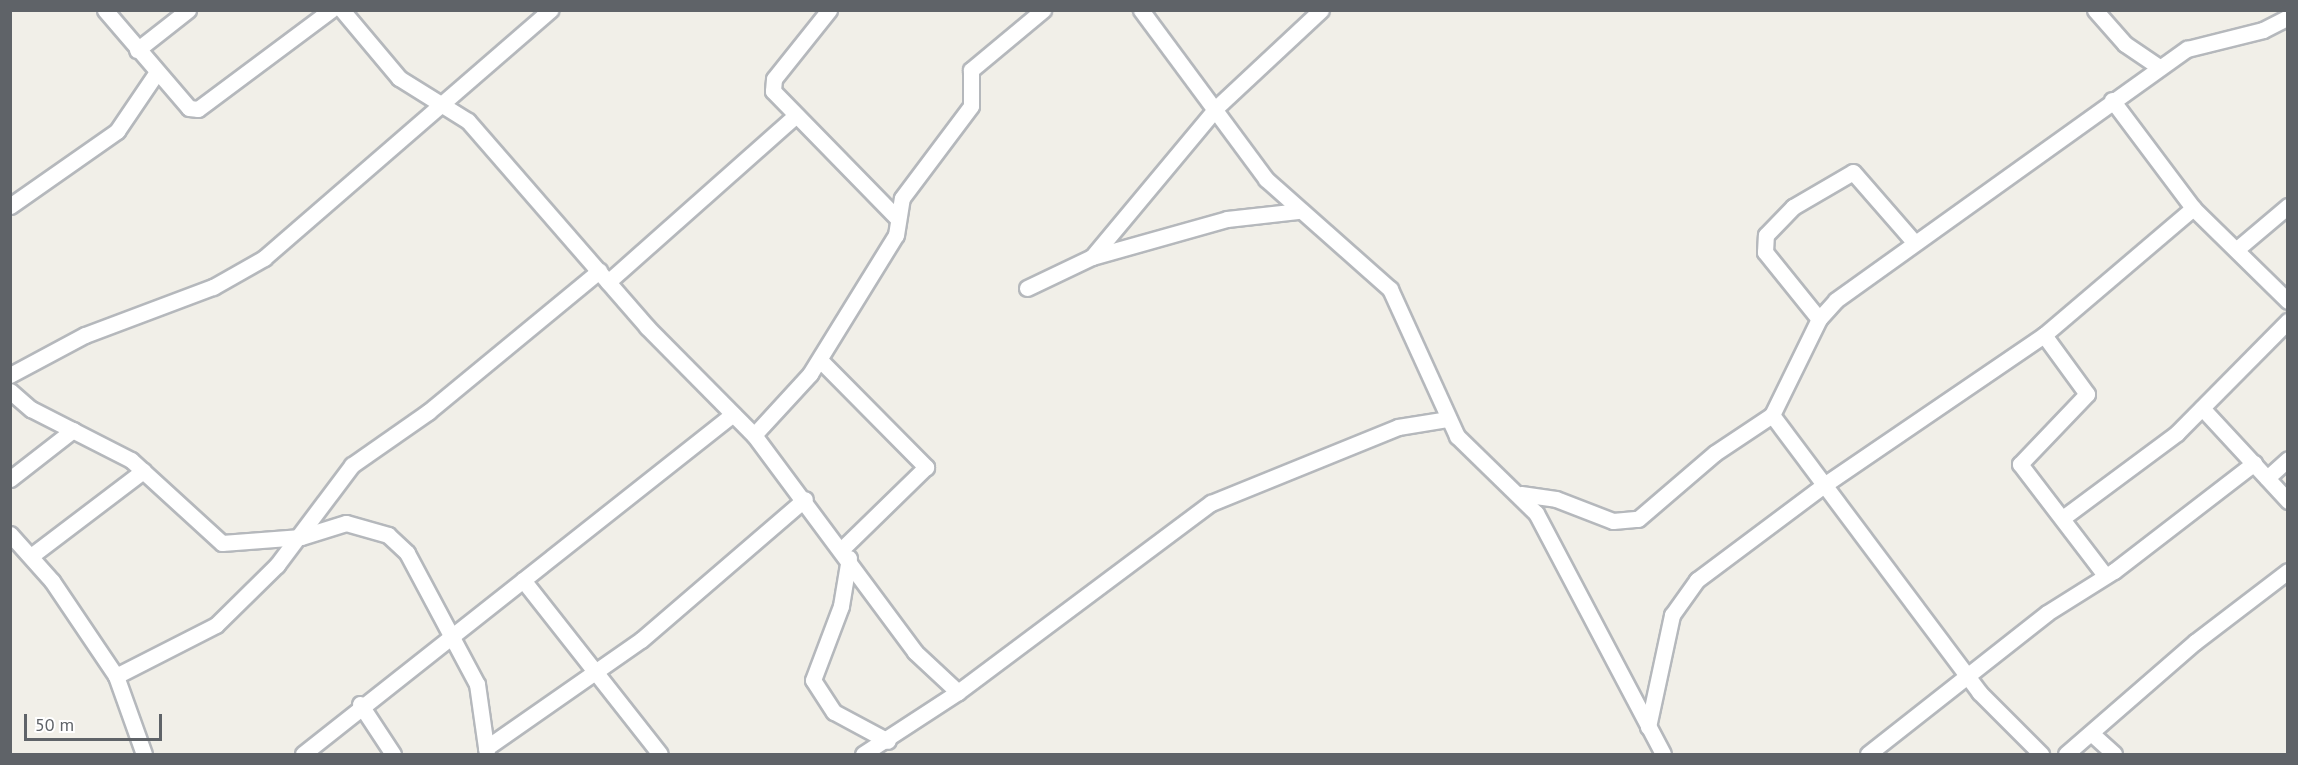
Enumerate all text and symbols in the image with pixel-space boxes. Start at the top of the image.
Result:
scale bar [27,702,165,740]
text: 50 m [35,713,74,736]

